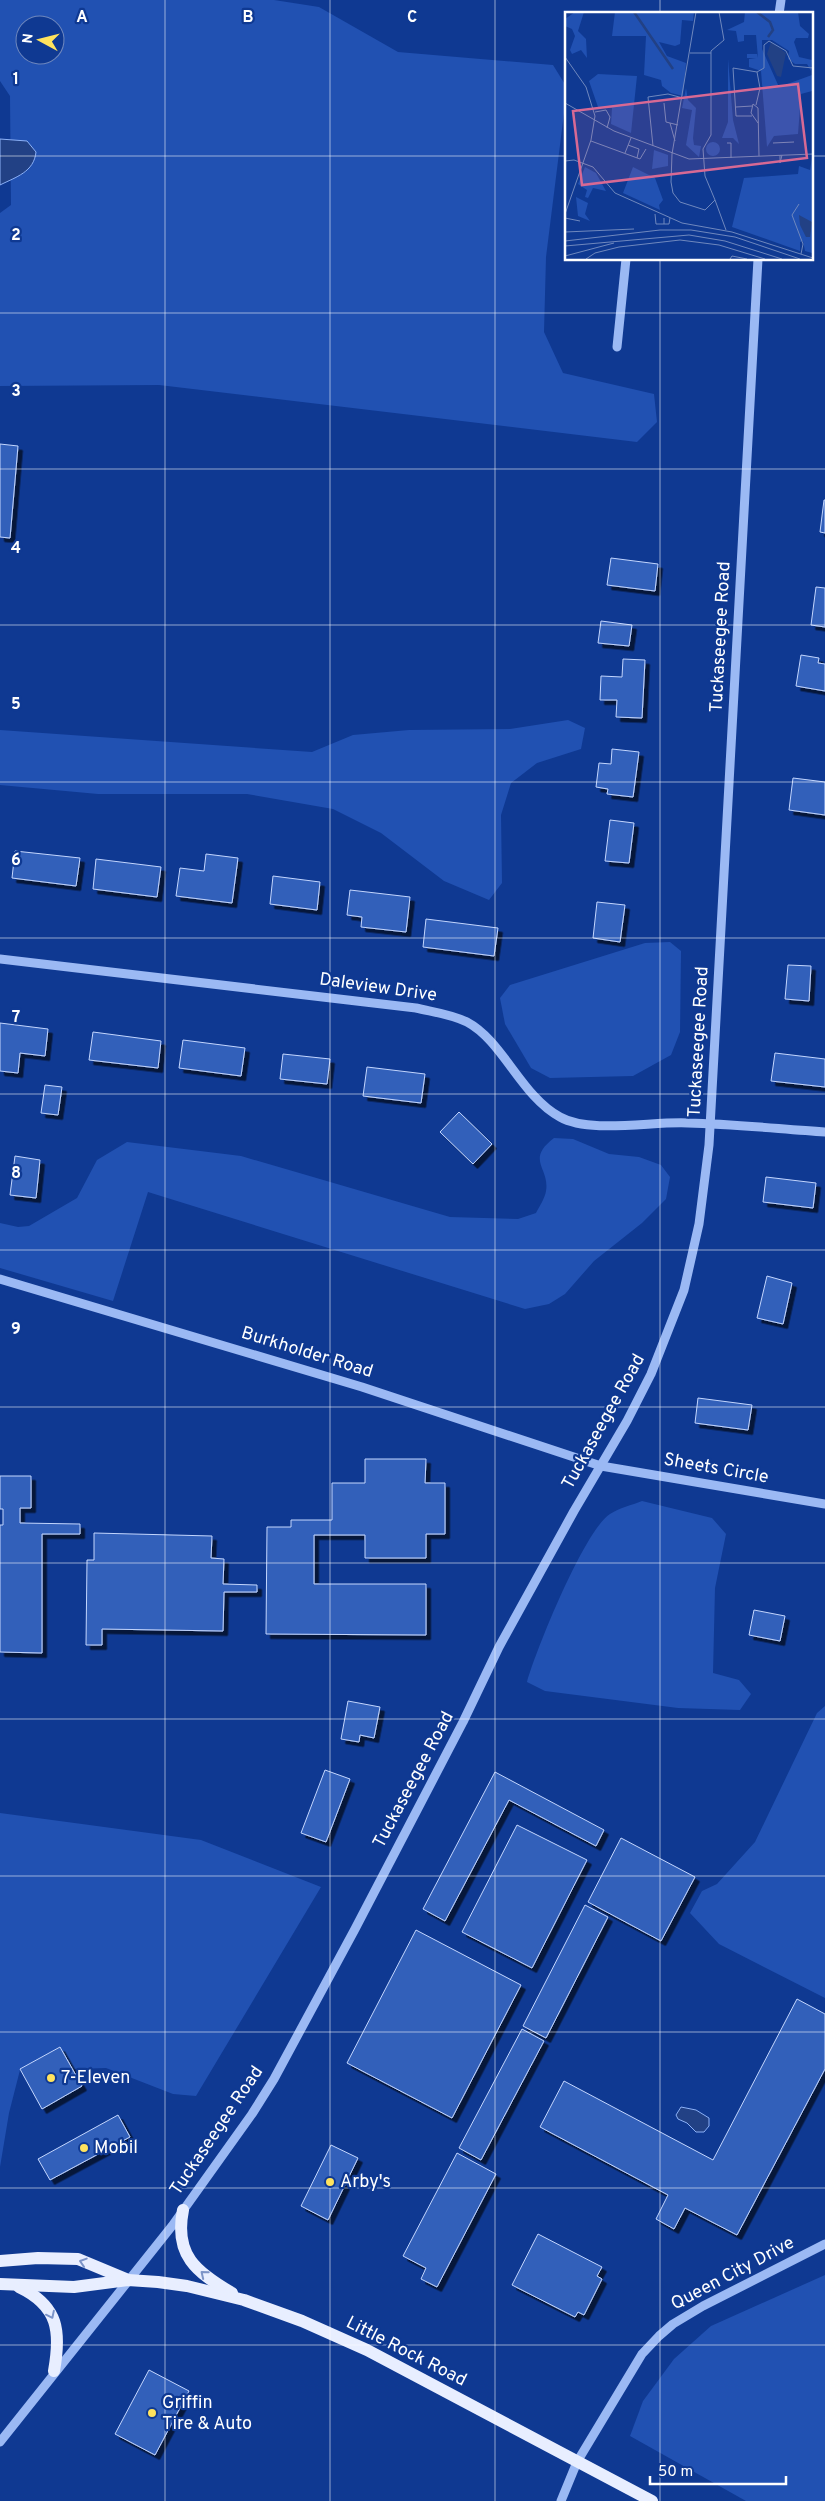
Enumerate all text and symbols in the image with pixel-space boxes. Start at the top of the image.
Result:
text: A [76,8,88,28]
text: B [242,8,254,28]
text: C [407,8,417,28]
inset map [565,12,812,260]
north arrow [15,15,65,65]
text: N [20,33,38,45]
text: 1 [13,70,19,90]
text: 2 [11,226,21,246]
text: 3 [11,382,21,402]
text: 4 [11,539,21,559]
street label: Tuckaseegee Road [706,561,736,713]
text: 5 [11,695,21,715]
text: 6 [11,851,21,871]
street label: Tuckaseegee Road [684,966,714,1118]
street label: Daleview Drive [318,968,438,1008]
text: 7 [12,1008,20,1028]
text: 8 [11,1164,21,1184]
text: 9 [11,1320,21,1340]
street label: Burkholder Road [238,1322,376,1384]
street label: Tuckaseegee Road [557,1350,651,1494]
street label: Sheets Circle [662,1448,770,1490]
street label: Tuckaseegee Road [368,1708,460,1852]
street label: Tuckaseegee Road [165,2062,269,2200]
place label: 7-Eleven [61,2067,130,2090]
marker: 7-Eleven [45,2072,57,2084]
place label: Mobil [94,2137,138,2160]
marker: Mobil [78,2142,90,2154]
place label: Arby's [340,2171,391,2194]
marker: Arby's [324,2176,336,2188]
street label: Queen City Drive [667,2232,799,2316]
one-way arrow [79,2258,88,2268]
one-way arrow [200,2271,209,2280]
one-way arrow [45,2309,55,2318]
street label: Little Rock Road [342,2312,470,2392]
place label: Griffin Tire & Auto [162,2392,252,2436]
marker: Griffin Tire & Auto [146,2407,158,2419]
scale bar [650,2454,786,2486]
text: 50 m [658,2463,693,2482]

